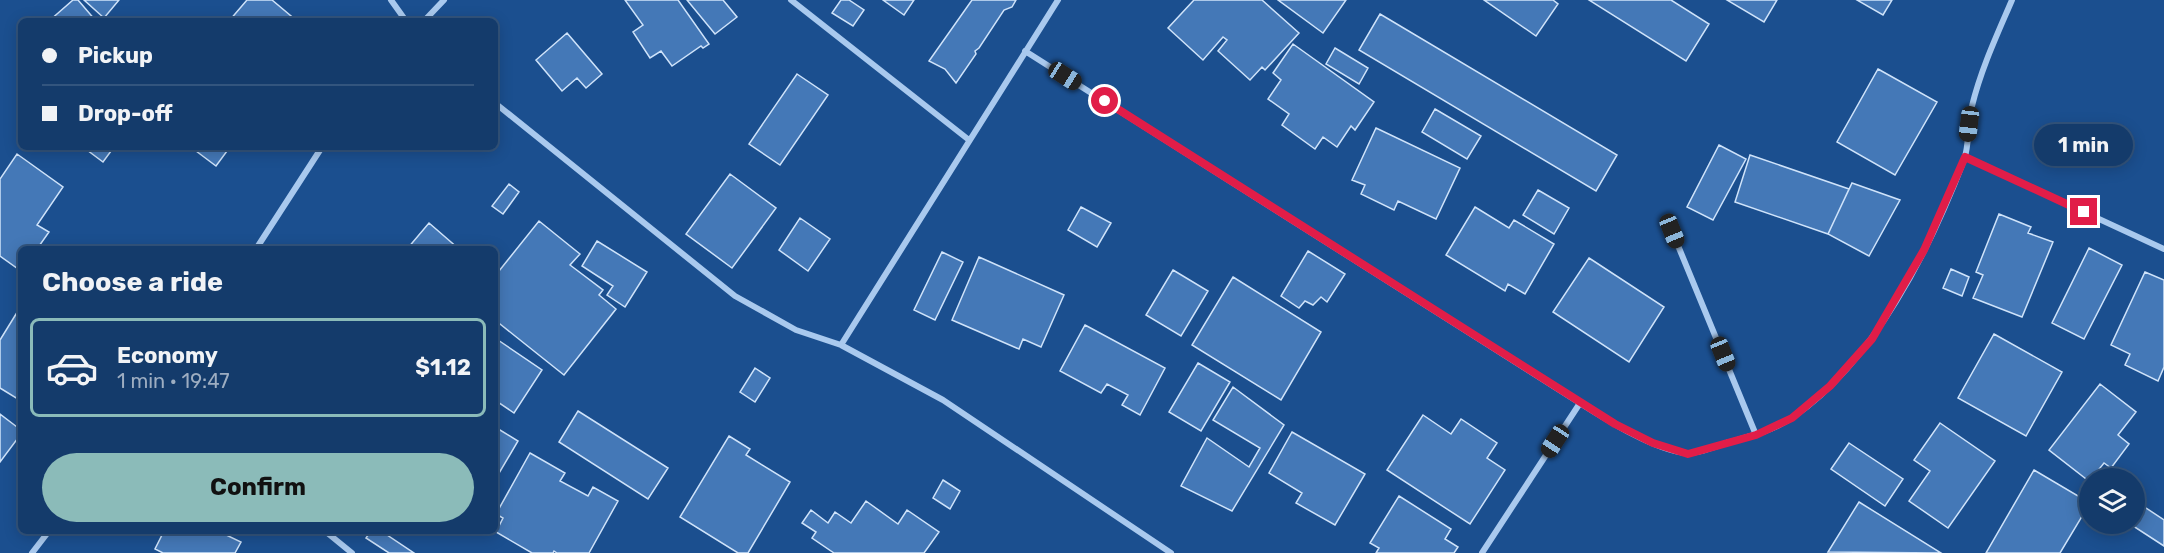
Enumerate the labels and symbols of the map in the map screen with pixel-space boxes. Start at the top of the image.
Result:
car [1045,59,1085,93]
route start [1091,87,1118,114]
car [1958,105,1980,143]
callout: 1 min [2034,125,2134,167]
route end [2070,198,2097,225]
car [1657,211,1687,251]
car [1708,334,1738,374]
car [1538,421,1572,461]

